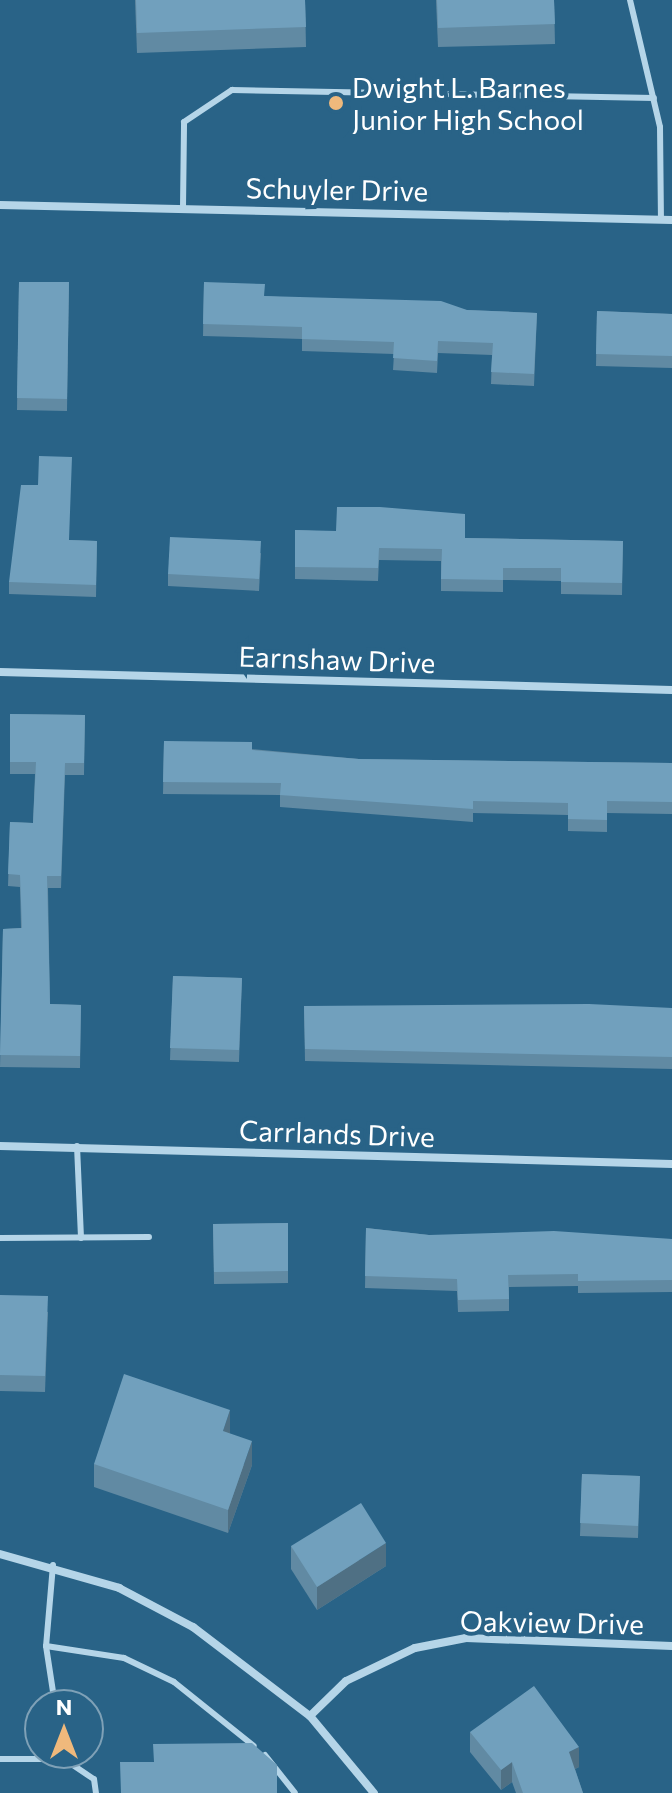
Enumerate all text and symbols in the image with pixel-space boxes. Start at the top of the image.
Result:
place label: Dwight L. Barnes Junior High School [352,70,584,136]
marker: Dwight L. Barnes Junior High School [327,94,345,112]
street label: Schuyler Drive [245,171,429,207]
street label: Earnshaw Drive [238,639,436,679]
street label: Carrlands Drive [239,1113,435,1153]
street label: Oakview Drive [460,1604,644,1640]
north arrow [24,1689,104,1769]
text: N [56,1693,72,1720]

